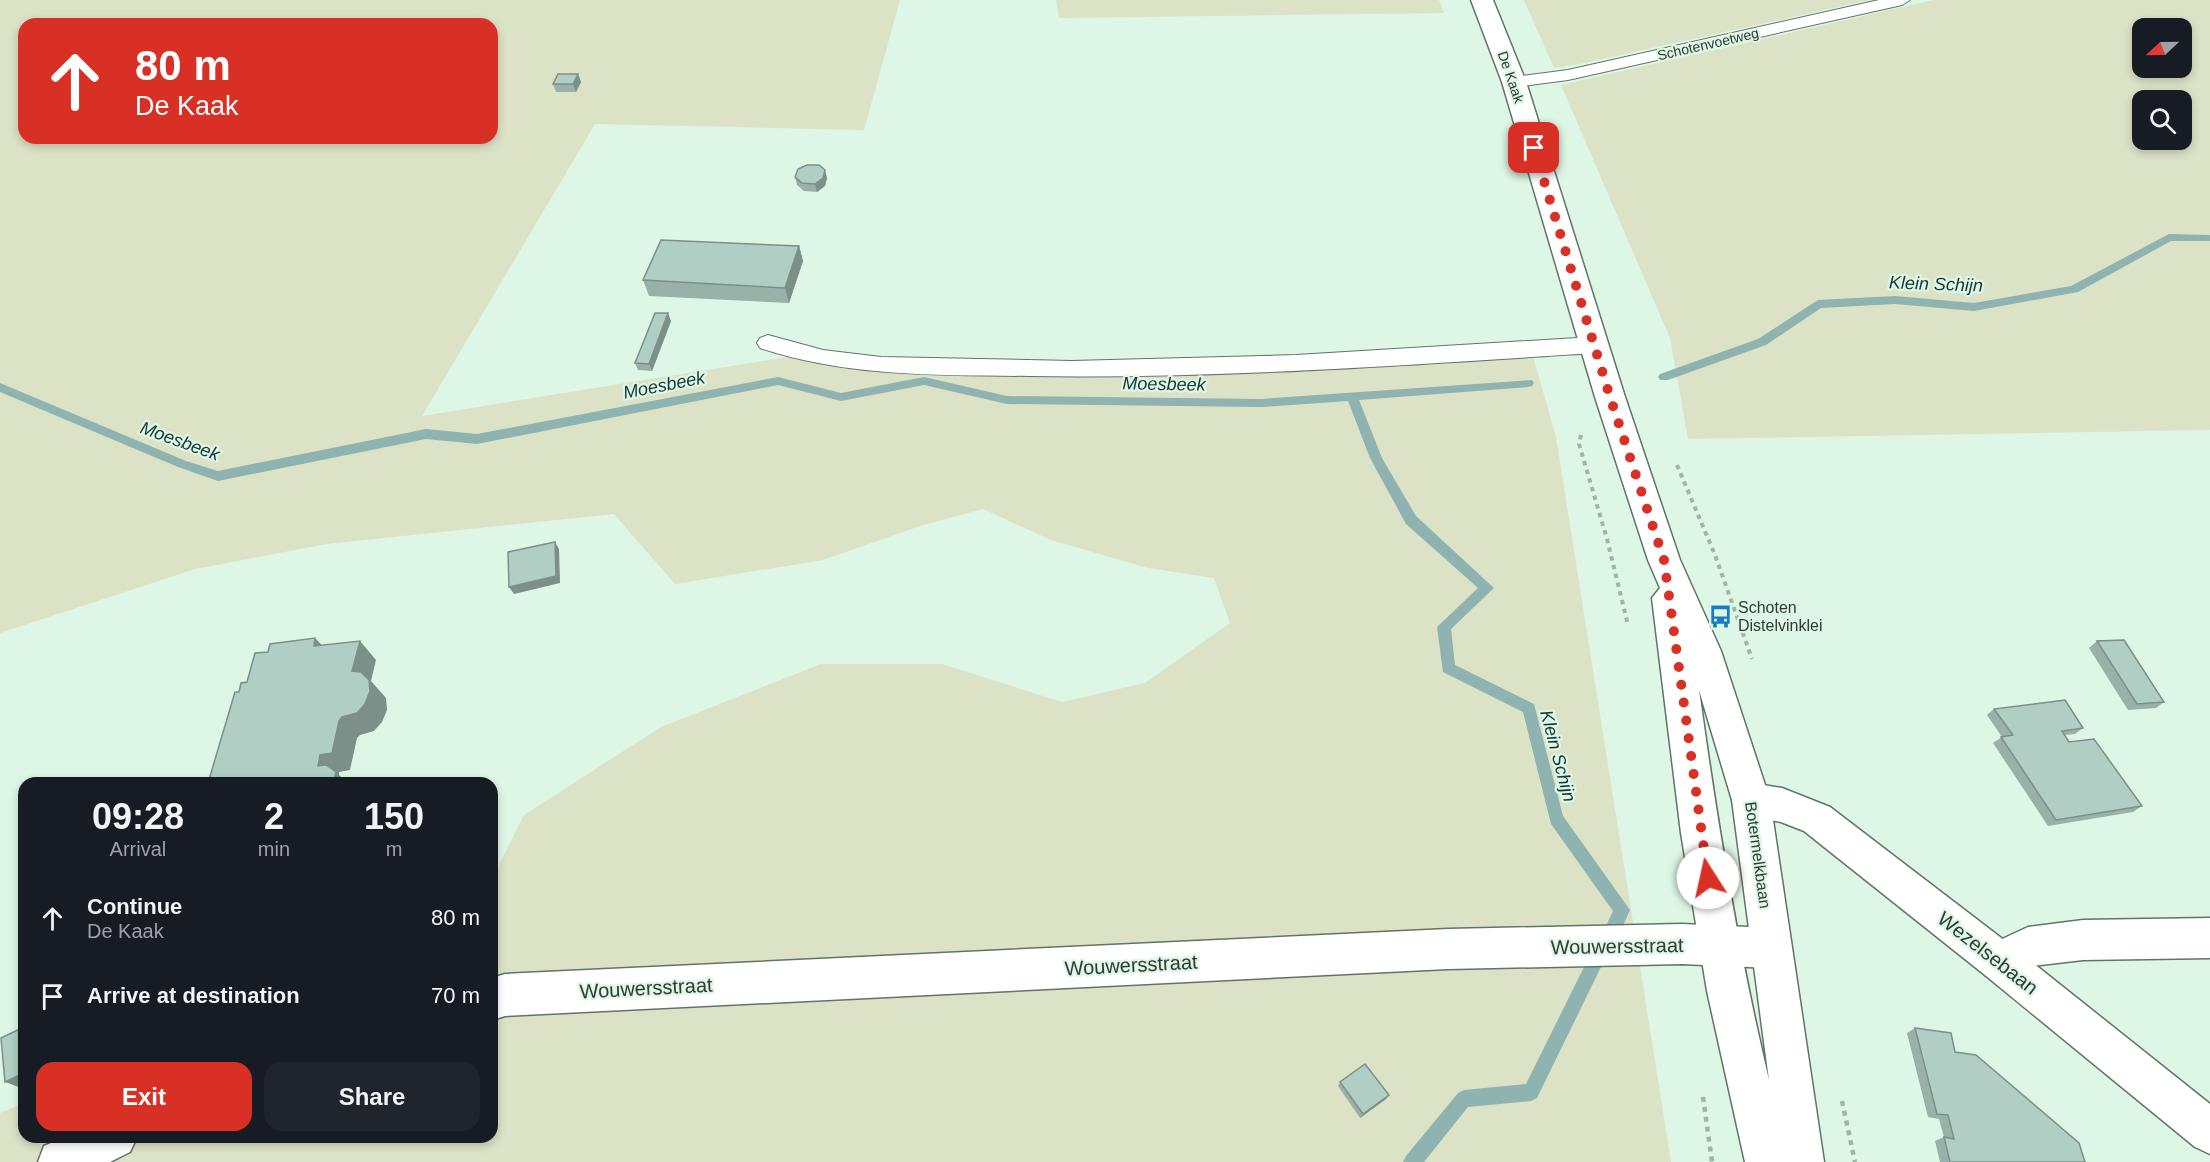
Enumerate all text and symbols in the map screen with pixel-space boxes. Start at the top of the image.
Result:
north arrow [2132,18,2192,78]
map controls [2132,18,2192,150]
street label: Schotenvoetweg [1656,25,1760,63]
icon: ahead [36,42,114,120]
text: 80 m [135,42,231,89]
street label: De Kaak [1495,49,1528,106]
button: search [2132,90,2192,150]
text: De Kaak [135,91,239,121]
pin [1508,122,1559,173]
icon: arrive [1517,131,1550,164]
water label: Klein Schijn [1889,272,1983,296]
water label: Moesbeek [621,367,708,403]
water label: Moesbeek [1122,373,1207,395]
water label: Moesbeek [138,417,223,465]
place label: Schoten Distelvinklei [1738,599,1822,634]
bus stop icon: Schoten Distelvinklei [1707,603,1733,629]
water label: Klein Schijn [1536,708,1580,804]
text: 09:28 [92,796,184,837]
text: 2 [264,796,284,837]
text: 150 [364,796,424,837]
street label: Botermelkbaan [1742,801,1774,909]
text: Arrival [110,838,166,860]
text: min [258,838,290,860]
text: m [386,838,402,860]
position arrow [1676,846,1740,910]
text: Continue [87,894,182,919]
icon: ahead [36,902,69,935]
text: 80 m [431,905,480,930]
street label: Wezelsebaan [1934,907,2042,999]
text: De Kaak [87,920,164,942]
street label: Wouwersstraat [1550,934,1684,958]
street label: Wouwersstraat [1064,951,1198,979]
street label: Wouwersstraat [579,974,713,1002]
icon: arrive [36,980,69,1013]
text: Arrive at destination [87,983,300,1008]
text: 70 m [431,983,480,1008]
button: Exit [36,1062,252,1131]
button: Share [264,1062,480,1131]

